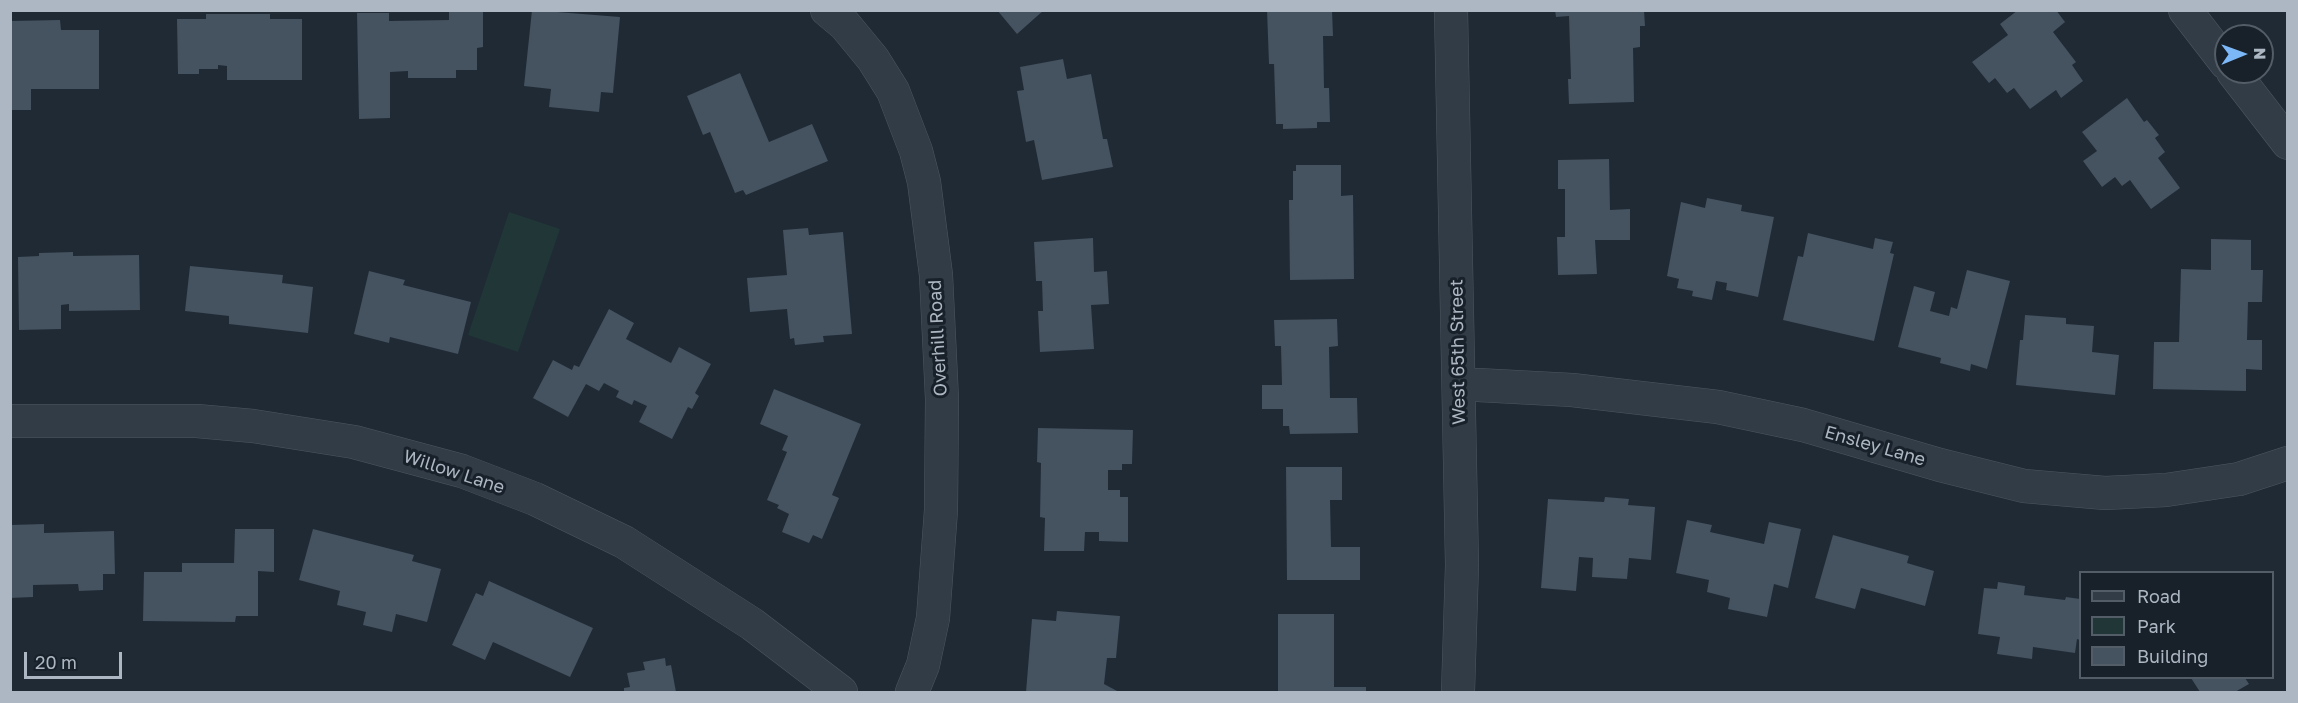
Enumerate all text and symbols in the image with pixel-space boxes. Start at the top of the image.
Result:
north arrow [2214,24,2274,84]
text: N [2250,47,2270,60]
street label: Overhill Road [924,279,952,397]
street label: West 65th Street [1446,279,1470,425]
street label: Ensley Lane [1822,421,1928,471]
street label: Willow Lane [401,445,507,499]
legend [2079,571,2274,679]
text: Road [2137,585,2181,607]
text: Park [2137,615,2176,637]
scale bar [27,640,124,678]
text: Building [2137,645,2208,667]
text: 20 m [35,651,77,673]

